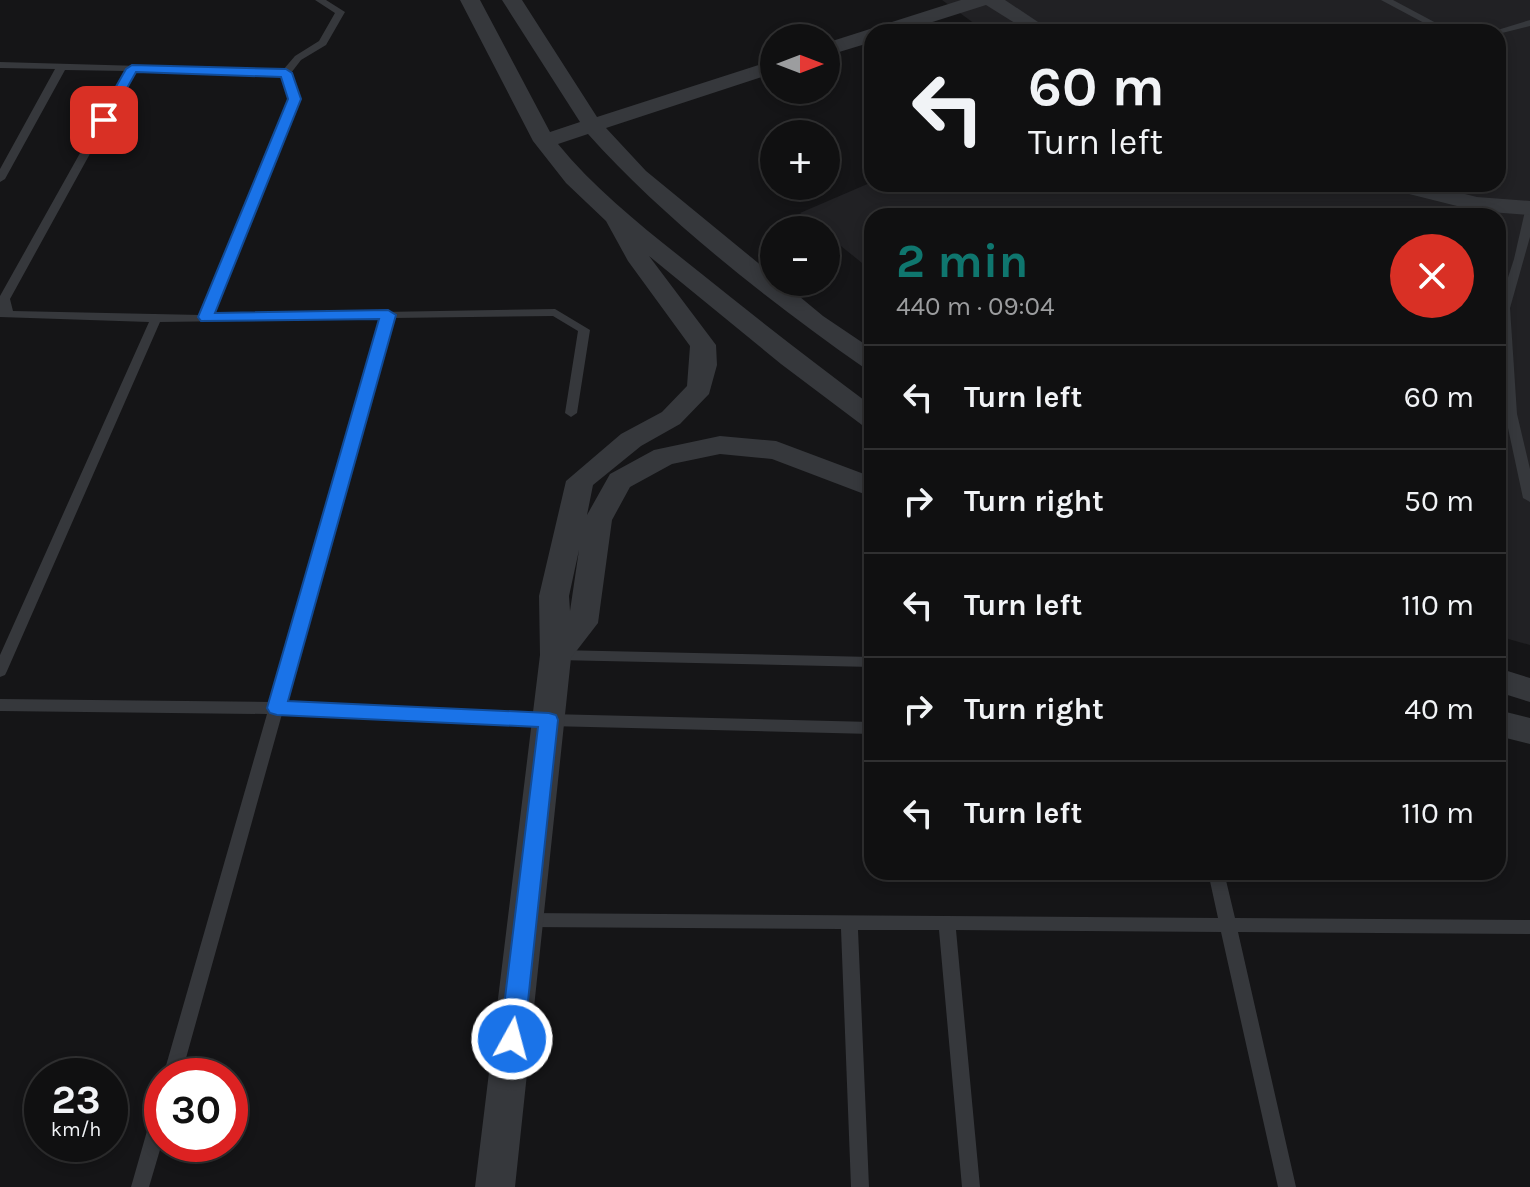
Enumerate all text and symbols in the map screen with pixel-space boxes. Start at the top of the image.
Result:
north arrow [760,24,840,104]
map controls [760,24,840,296]
text: 60 m [1028,54,1165,119]
icon: left [896,56,1000,160]
pin [70,86,138,154]
icon: arrive [82,98,126,142]
button: + [760,120,840,200]
text: Turn left [1028,121,1163,163]
button: − [760,216,840,296]
text: 2 min [896,233,1028,289]
button: close [1390,234,1474,318]
text: 440 m · 09:04 [896,291,1054,322]
icon: left [896,375,940,419]
text: Turn left [964,379,1082,415]
text: 60 m [1404,379,1474,415]
icon: right [896,479,940,523]
text: Turn right [964,483,1104,519]
text: 50 m [1404,483,1474,519]
icon: left [896,583,940,627]
text: Turn left [964,587,1082,623]
text: 110 m [1401,587,1474,623]
icon: right [896,687,940,731]
text: Turn right [964,691,1104,727]
text: 40 m [1404,691,1474,727]
icon: left [896,791,940,835]
text: Turn left [964,795,1082,831]
text: 110 m [1401,795,1474,831]
position arrow [470,997,554,1081]
speed limit sign: 30 [144,1058,248,1162]
text: 23 [51,1076,101,1123]
text: km/h [51,1118,101,1141]

